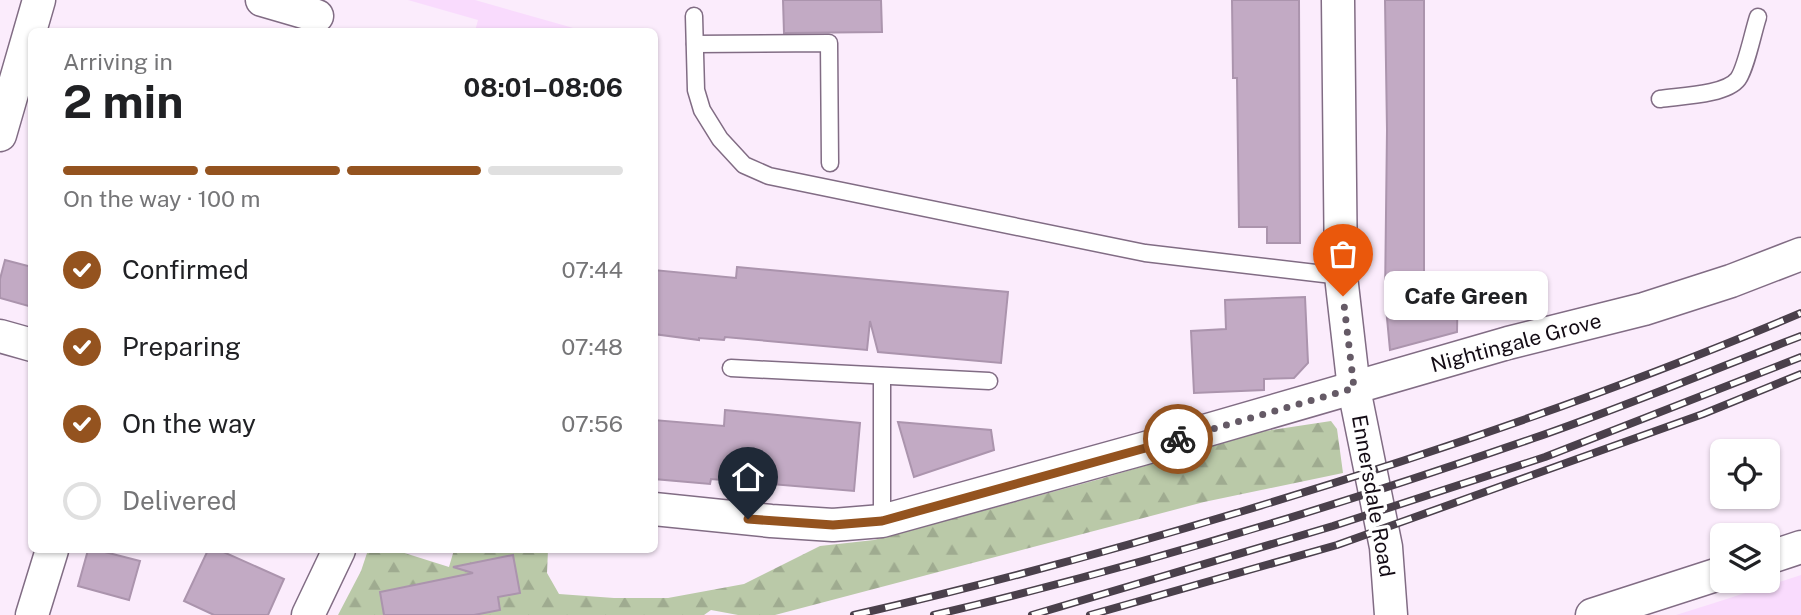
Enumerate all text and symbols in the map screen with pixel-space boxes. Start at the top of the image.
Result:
text: Arriving in [63,48,173,75]
text: 08:01–08:06 [464,72,623,103]
text: 2 min [63,74,183,128]
text: On the way · 100 m [63,185,260,212]
pin [1313,224,1373,296]
icon: bag [1324,235,1362,273]
icon: check [63,251,101,289]
text: Confirmed [122,254,249,285]
text: 07:44 [562,256,623,283]
callout: Cafe Green [1385,272,1550,320]
text: Cafe Green [1404,282,1528,309]
street label: Nightingale Grove [1428,308,1604,377]
icon: check [63,328,101,366]
text: Preparing [122,331,241,362]
text: 07:48 [561,333,623,360]
courier [1143,404,1213,474]
icon: check [63,405,101,443]
text: On the way [122,408,256,439]
text: 07:56 [561,410,623,437]
street label: Ennersdale Road [1347,413,1400,579]
icon: bike [1159,420,1197,458]
map controls [1710,439,1780,593]
button: locate [1710,439,1780,509]
pin [718,447,778,519]
icon: home [729,458,767,496]
text: Delivered [122,485,237,516]
button: layers [1710,523,1780,593]

